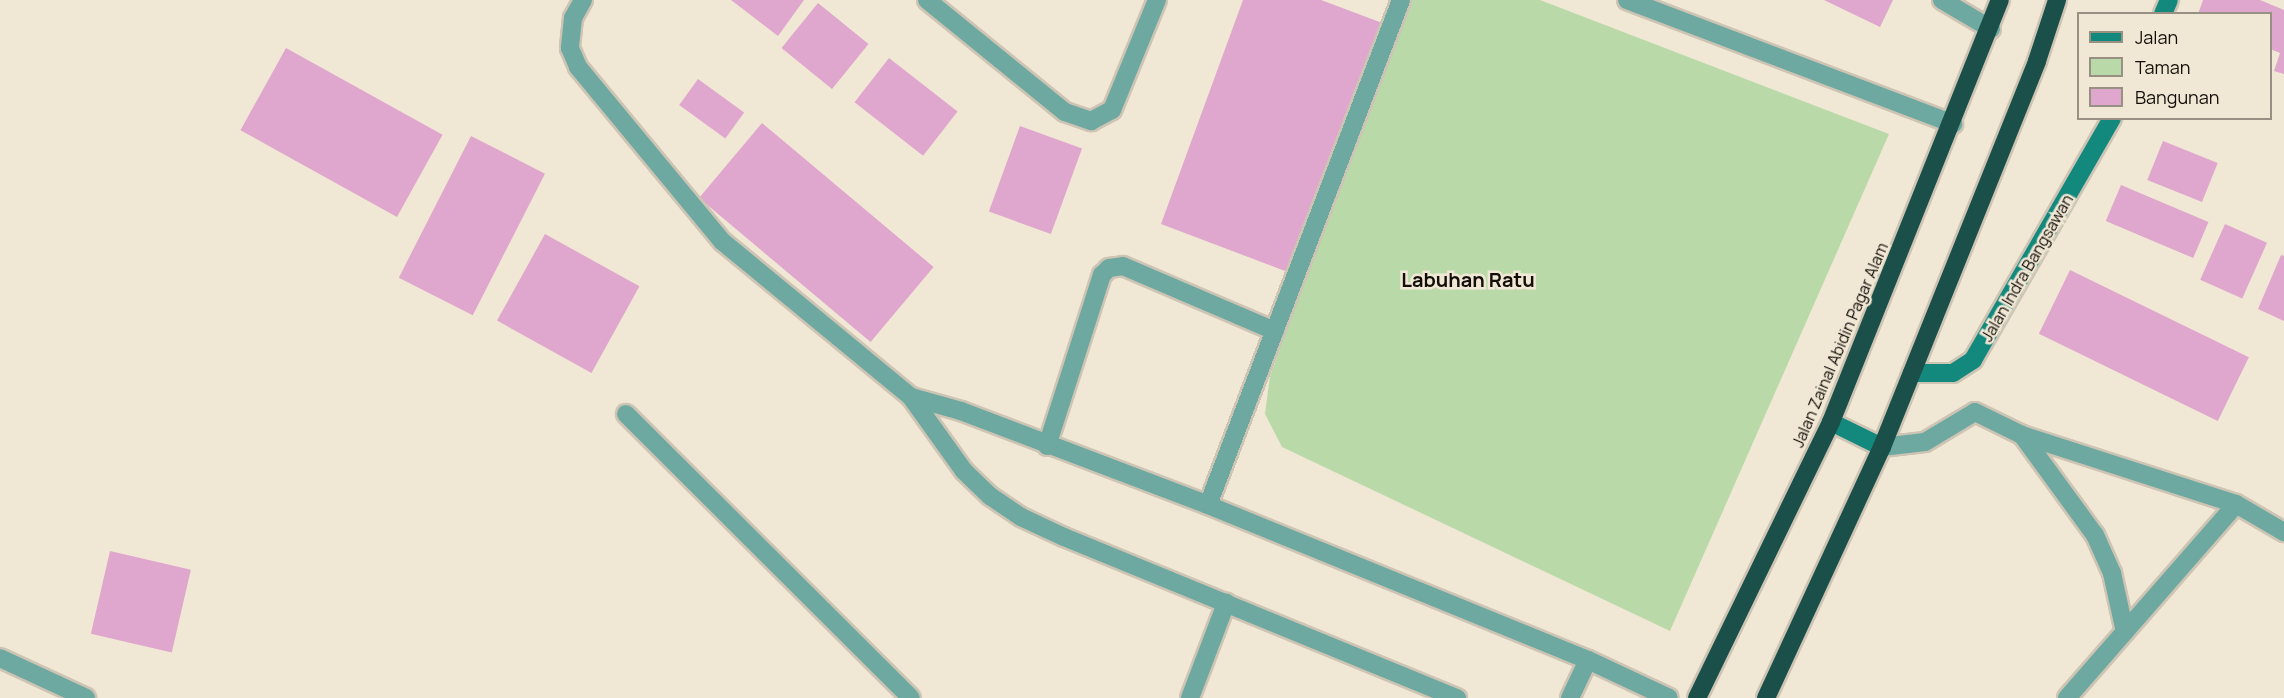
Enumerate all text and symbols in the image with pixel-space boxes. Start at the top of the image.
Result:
legend [2077,12,2272,120]
text: Jalan [2135,25,2178,49]
text: Taman [2135,55,2190,79]
text: Bangunan [2135,85,2219,109]
street label: Jalan Indra Bangsawan [1977,191,2077,345]
street label: Jalan Zainal Abidin Pagar Alam [1788,240,1892,450]
district label: Labuhan Ratu [1401,267,1535,291]

